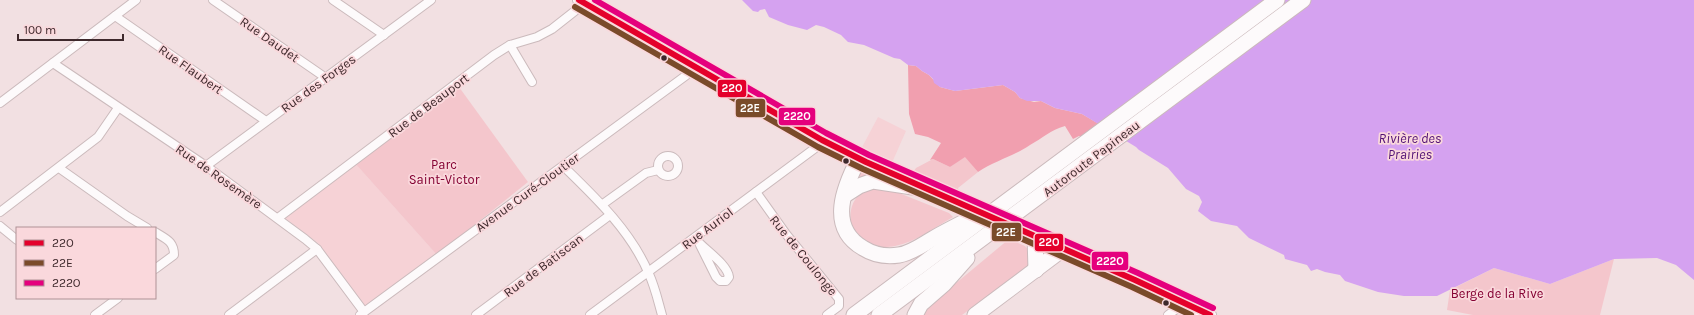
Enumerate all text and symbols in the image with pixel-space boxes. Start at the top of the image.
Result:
street label: Rue Daudet [237,14,302,65]
scale bar [18,16,123,42]
text: 100 m [24,23,56,37]
street label: Rue Flaubert [156,42,226,97]
street label: Rue des Forges [278,51,359,116]
unlabelled marker [659,53,669,63]
street label: Rue de Beauport [385,70,472,141]
line badge: 22O [717,79,747,98]
text: 22O [722,82,742,95]
line badge: 22E [735,98,766,118]
text: 22E [740,102,760,115]
line badge: 222O [778,107,816,126]
text: 222O [783,110,811,123]
street label: Autoroute Papineau [1040,117,1143,200]
water label: Rivière des Prairies [1379,130,1442,163]
street label: Rue de Rosemère [173,141,265,212]
street label: Avenue Curé-Cloutier [473,150,582,235]
unlabelled marker [841,156,851,166]
park label: Parc Saint-Victor [409,157,480,187]
street label: Rue Auriol [679,204,736,253]
street label: Rue de Coulonge [767,212,841,299]
line badge: 22E [991,222,1022,242]
text: 22E [996,226,1016,239]
legend [16,227,156,299]
street label: Rue de Batiscan [501,231,586,300]
line badge: 22O [1034,233,1064,252]
text: 22O [52,236,74,250]
text: 22O [1039,236,1059,249]
line badge: 222O [1091,251,1129,271]
text: 222O [1096,255,1124,268]
text: 22E [52,256,73,270]
text: 222O [52,276,81,290]
park label: Berge de la Rive [1451,286,1544,301]
unlabelled marker [1161,298,1171,308]

